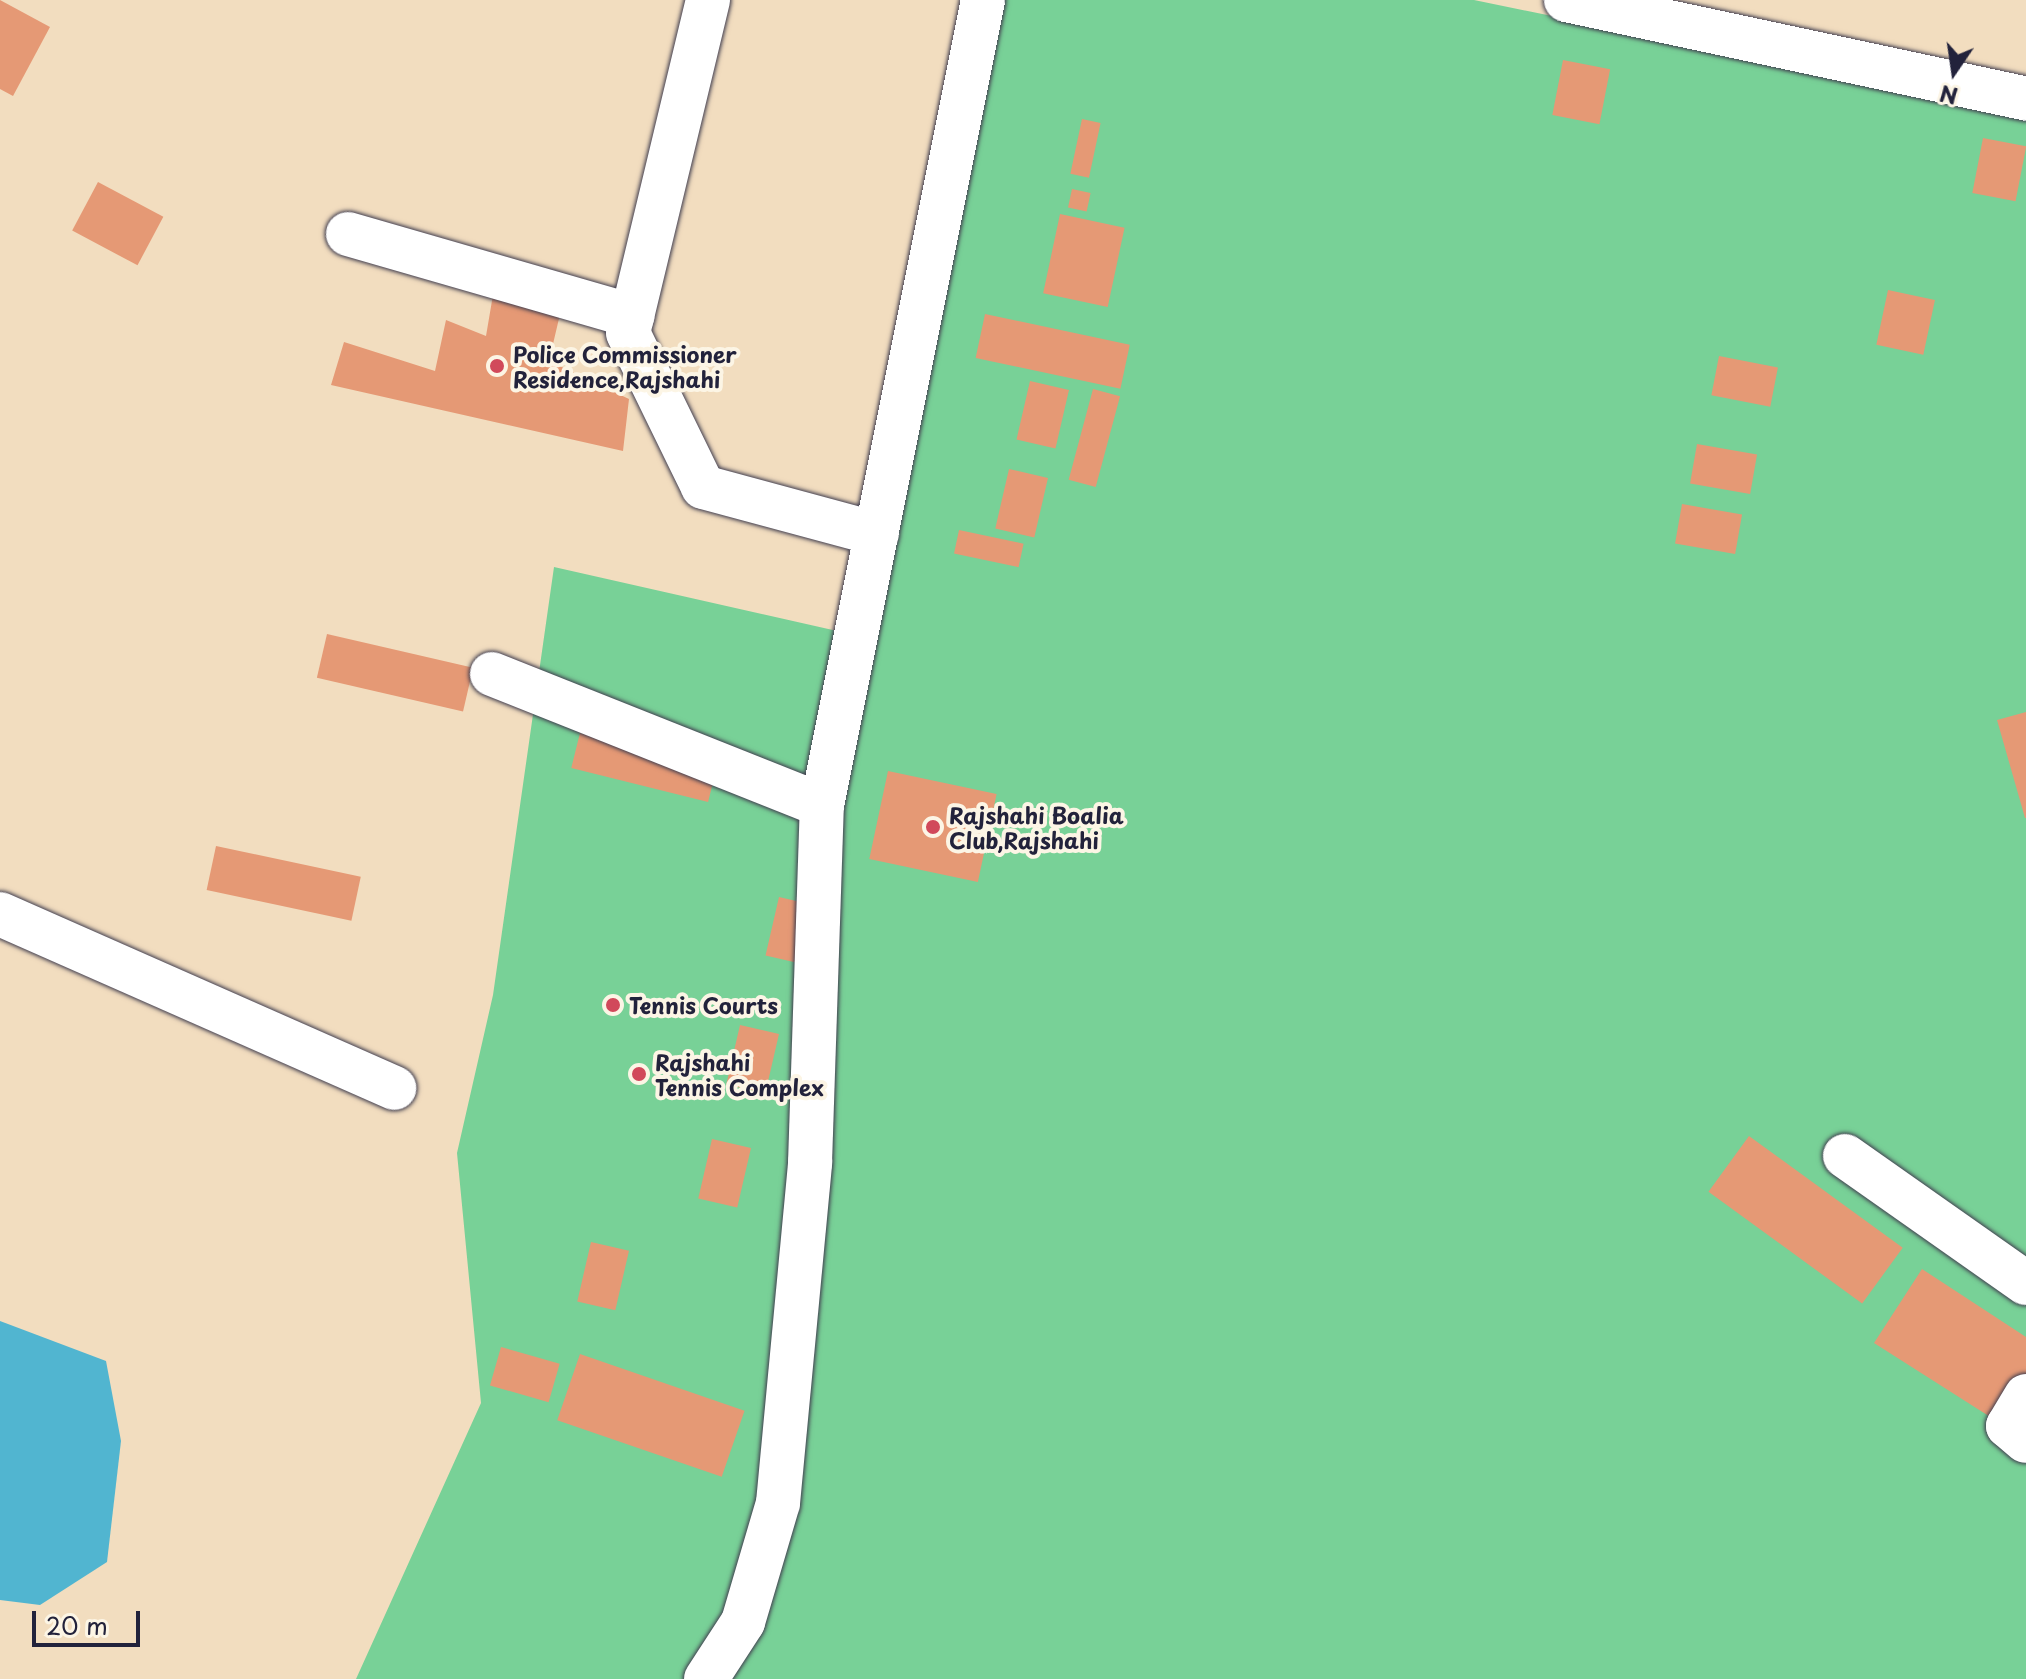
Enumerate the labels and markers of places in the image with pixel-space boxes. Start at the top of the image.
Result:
place label: Police Commissioner Residence,Rajshahi [513,340,738,392]
marker: Police Commissioner Residence,Rajshahi [488,357,506,375]
place label: Rajshahi Boalia Club,Rajshahi [949,801,1124,852]
marker: Rajshahi Boalia Club,Rajshahi [924,818,942,836]
place label: Tennis Courts [629,992,779,1018]
marker: Tennis Courts [604,996,622,1014]
place label: Rajshahi Tennis Complex [655,1048,824,1100]
marker: Rajshahi Tennis Complex [630,1065,648,1083]

